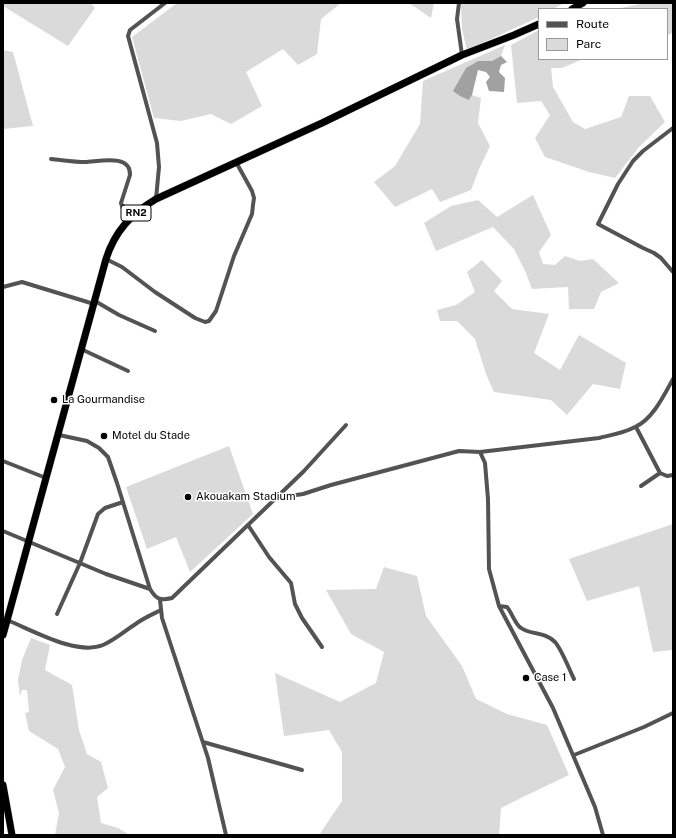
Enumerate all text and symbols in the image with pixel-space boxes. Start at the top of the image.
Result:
legend [538,8,668,60]
text: Route [576,17,609,31]
text: Parc [576,37,601,51]
road number: RN2 [121,205,151,221]
place label: La Gourmandise [62,393,145,407]
marker: La Gourmandise [49,395,59,405]
place label: Motel du Stade [112,429,190,443]
marker: Motel du Stade [99,431,109,441]
place label: Akouakam Stadium [196,490,296,504]
marker: Akouakam Stadium [183,492,193,502]
place label: Case 1 [534,671,566,685]
marker: Case 1 [521,673,531,683]

